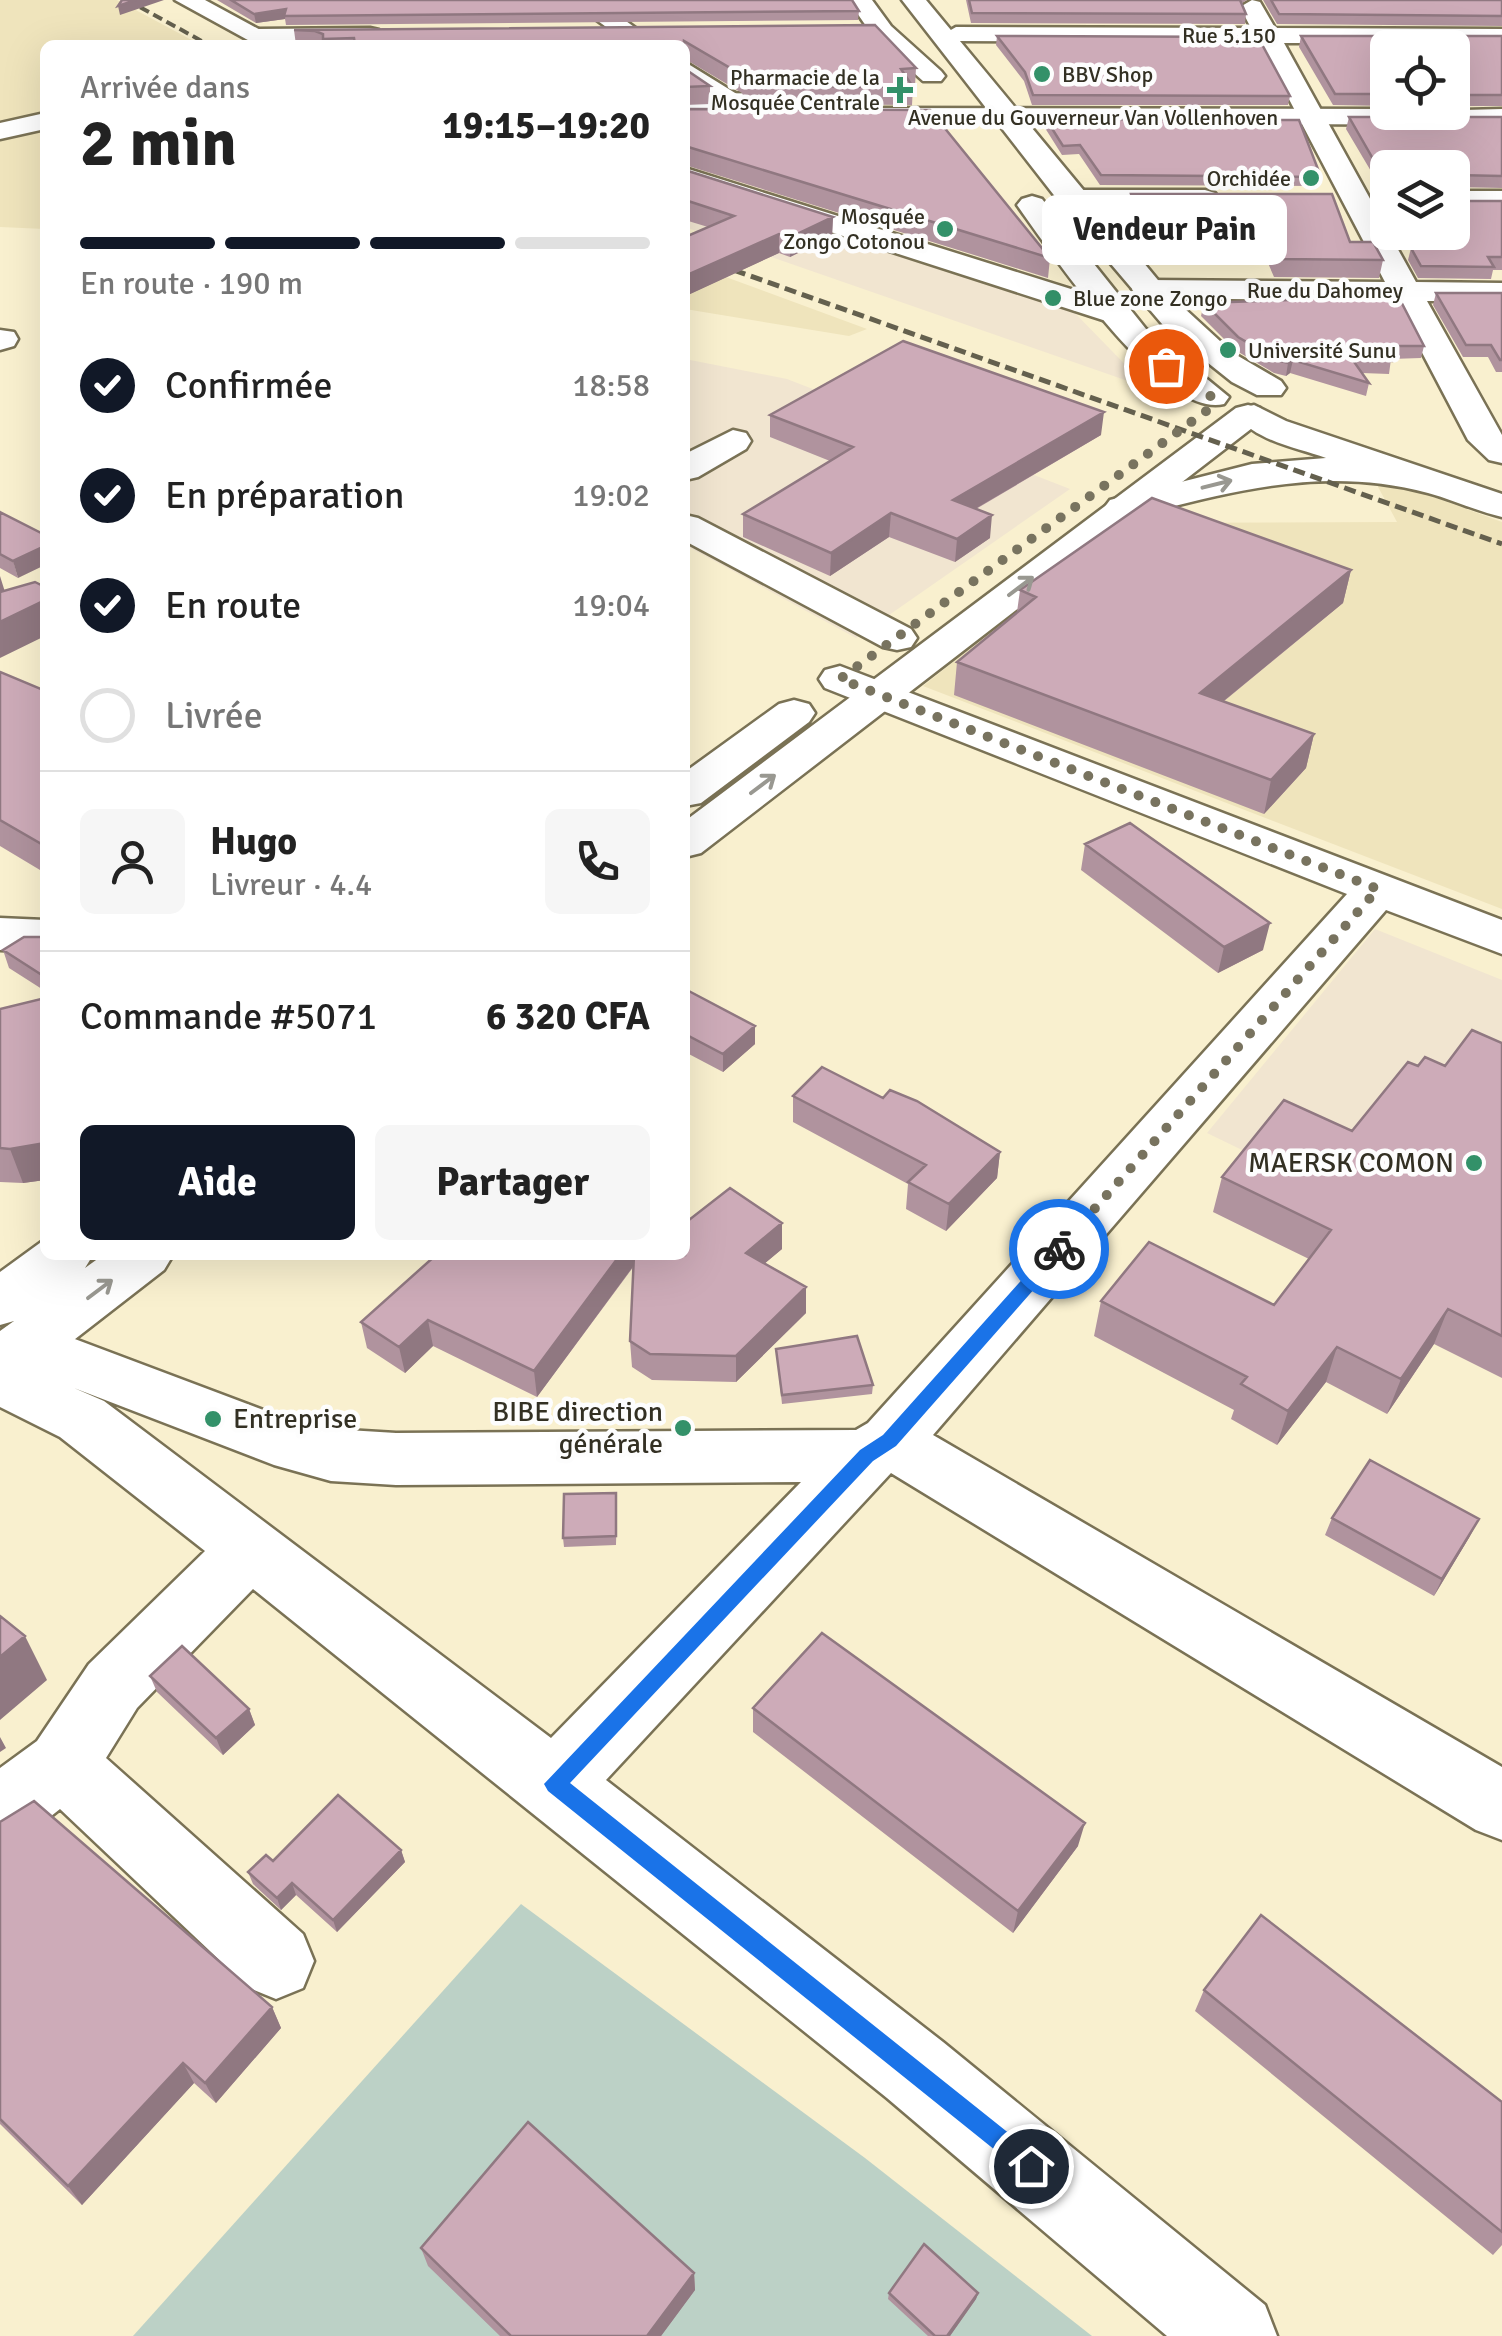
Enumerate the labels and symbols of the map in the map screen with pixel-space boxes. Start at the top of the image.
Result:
street label: Rue 5.150 [1182,22,1276,49]
place label: BBV Shop [1062,61,1153,88]
marker: BBV Shop [1031,63,1053,85]
place label: Pharmacie de la Mosquée Centrale [711,64,880,116]
marker: Pharmacie de la Mosquée Centrale [889,79,911,101]
street label: Avenue du Gouverneur Van Vollenhoven [908,104,1278,131]
place label: Orchidée [1207,165,1291,192]
marker: Orchidée [1300,167,1322,189]
callout: Vendeur Pain [1044,196,1288,266]
place label: Mosquée Zongo Cotonou [783,203,925,255]
marker: Mosquée Zongo Cotonou [934,218,956,240]
street label: Rue du Dahomey [1247,277,1404,304]
place label: Blue zone Zongo [1073,285,1227,312]
marker: Blue zone Zongo [1042,287,1064,309]
pin [1124,324,1209,409]
place label: Université Sunu [1248,337,1396,364]
marker: Université Sunu [1217,339,1239,361]
one-way arrow [1201,473,1232,492]
one-way arrow [1007,576,1034,597]
one-way arrow [749,773,775,795]
place label: MAERSK COMON [1248,1146,1454,1180]
marker: MAERSK COMON [1463,1152,1485,1174]
courier [1009,1199,1109,1299]
one-way arrow [86,1278,113,1299]
place label: BIBE direction générale [492,1395,663,1461]
place label: Entreprise [233,1402,357,1436]
marker: Entreprise [202,1408,224,1430]
marker: BIBE direction générale [672,1417,694,1439]
pin [989,2124,1074,2209]

